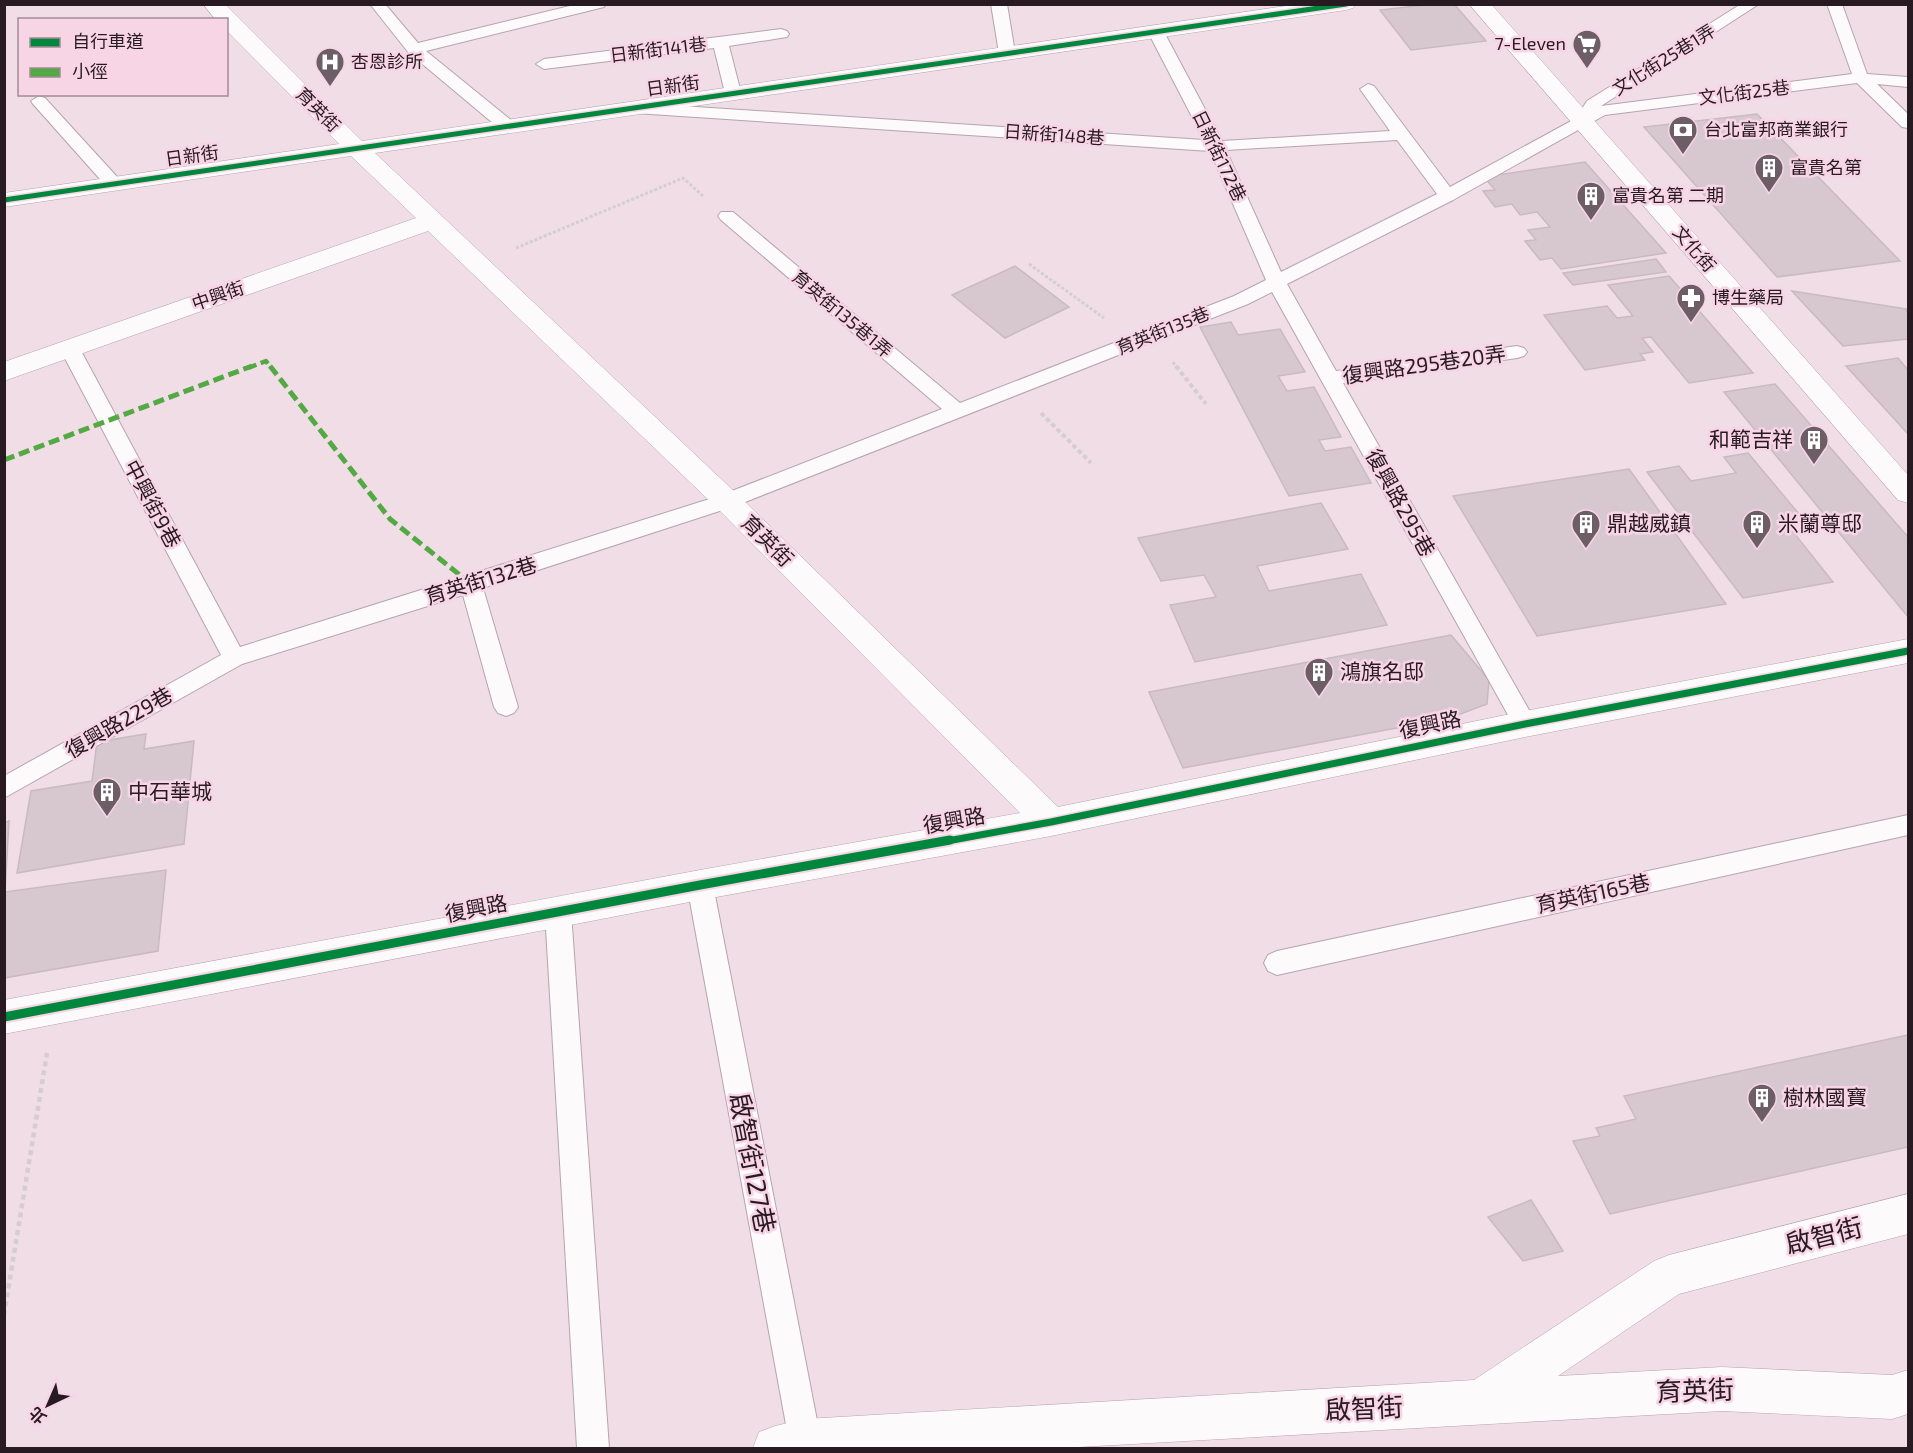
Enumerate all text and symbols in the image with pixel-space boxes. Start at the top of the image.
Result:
legend [18,18,228,96]
street label: 文化街25巷1弄 [1608,19,1719,99]
supermarket icon: 7-Eleven [1571,28,1603,70]
text: 自行車道 [72,30,144,52]
street label: 日新街141巷 [608,32,708,66]
place label: 7-Eleven [1494,32,1566,54]
hospital icon: 杏恩診所 [314,46,346,88]
place label: 杏恩診所 [351,50,423,72]
text: 小徑 [72,60,108,82]
street label: 日新街 [645,70,701,100]
street label: 文化街25巷 [1697,75,1791,109]
street label: 育英街 [292,82,346,136]
street label: 日新街172巷 [1188,106,1251,205]
bank icon: 台北富邦商業銀行 [1667,114,1699,156]
place label: 台北富邦商業銀行 [1704,118,1848,140]
street label: 日新街148巷 [1003,120,1105,149]
street label: 日新街 [164,140,220,170]
building icon: 富貴名第 [1753,152,1785,194]
place label: 富貴名第 [1790,156,1862,178]
building icon: 富貴名第 二期 [1575,180,1607,222]
place label: 富貴名第 二期 [1612,184,1724,206]
street label: 文化街 [1669,221,1721,276]
street label: 育英街135巷1弄 [788,265,897,362]
street label: 中興街 [189,276,247,314]
pharmacy icon: 博生藥局 [1675,282,1707,324]
place label: 博生藥局 [1712,286,1784,308]
street label: 育英街135巷 [1113,301,1213,359]
street label: 復興路295巷20弄 [1341,340,1507,387]
building icon: 和範吉祥 [1798,424,1830,466]
place label: 和範吉祥 [1709,426,1793,451]
street label: 復興路295巷 [1362,444,1441,560]
street label: 中興街9巷 [120,455,187,552]
building icon: 鼎越威鎮 [1570,508,1602,550]
building icon: 米蘭尊邸 [1741,508,1773,550]
street label: 育英街 [737,509,799,571]
place label: 鼎越威鎮 [1607,510,1691,535]
place label: 米蘭尊邸 [1778,510,1862,535]
street label: 育英街132巷 [422,551,540,608]
building icon: 鴻旗名邸 [1303,656,1335,698]
place label: 鴻旗名邸 [1340,658,1424,683]
street label: 復興路229巷 [60,681,176,762]
street label: 復興路 [1396,705,1463,742]
building icon: 中石華城 [91,776,123,818]
place label: 中石華城 [128,778,212,803]
street label: 復興路 [921,802,987,837]
street label: 育英街165巷 [1534,868,1652,917]
street label: 復興路 [442,889,509,926]
building icon: 樹林國寶 [1746,1082,1778,1124]
place label: 樹林國寶 [1783,1084,1867,1109]
street label: 啟智街127巷 [725,1090,782,1236]
street label: 啟智街 [1782,1210,1865,1259]
street label: 育英街 [1655,1373,1734,1406]
north arrow [18,1375,78,1435]
street label: 啟智街 [1324,1390,1404,1425]
text: 北 [25,1404,50,1429]

